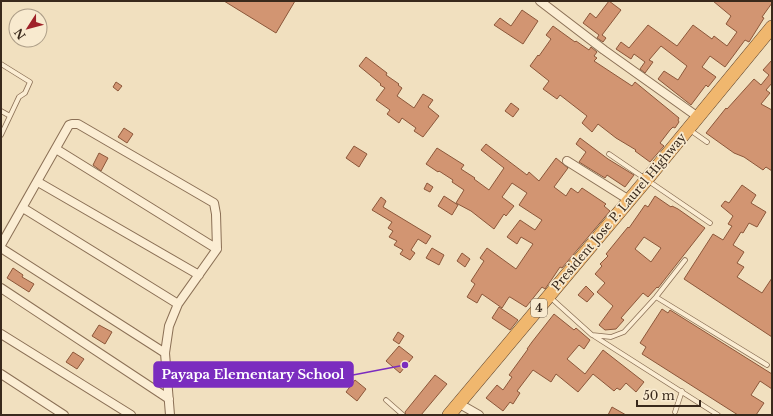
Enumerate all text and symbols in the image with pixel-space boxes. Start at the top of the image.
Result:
north arrow [8,8,48,48]
text: N [11,25,29,42]
street label: President Jose P. Laurel Highway [548,130,689,294]
road number: 4 [531,299,547,317]
callout: Payapa Elementary School [154,362,353,387]
text: Payapa Elementary School [162,366,345,383]
scale bar [637,382,700,408]
text: 50 m [643,388,675,403]

